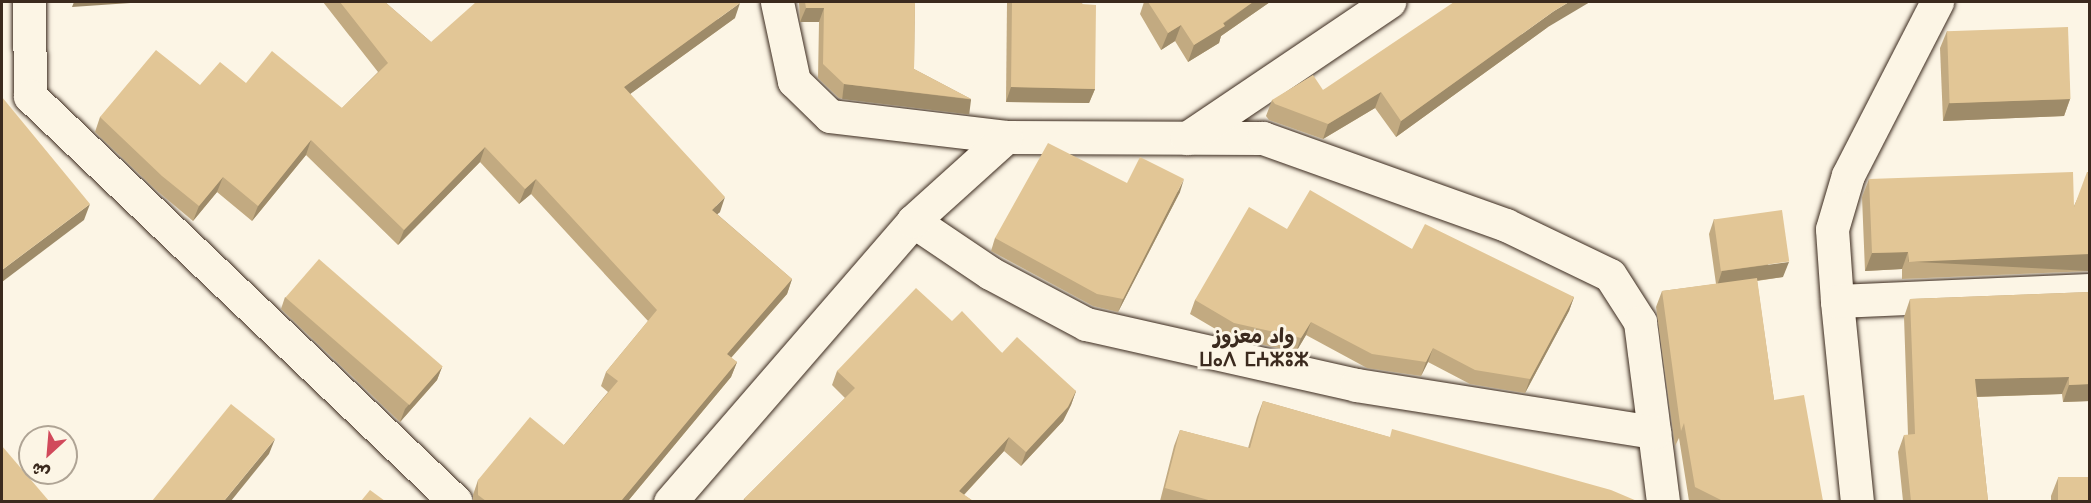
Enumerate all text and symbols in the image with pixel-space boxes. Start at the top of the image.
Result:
district label: واد معزوز ⵡⴰⴷ ⵎⵄⵣⵓⵣ [1199,327,1309,374]
north arrow [18,425,78,485]
text: ش [27,455,54,485]

